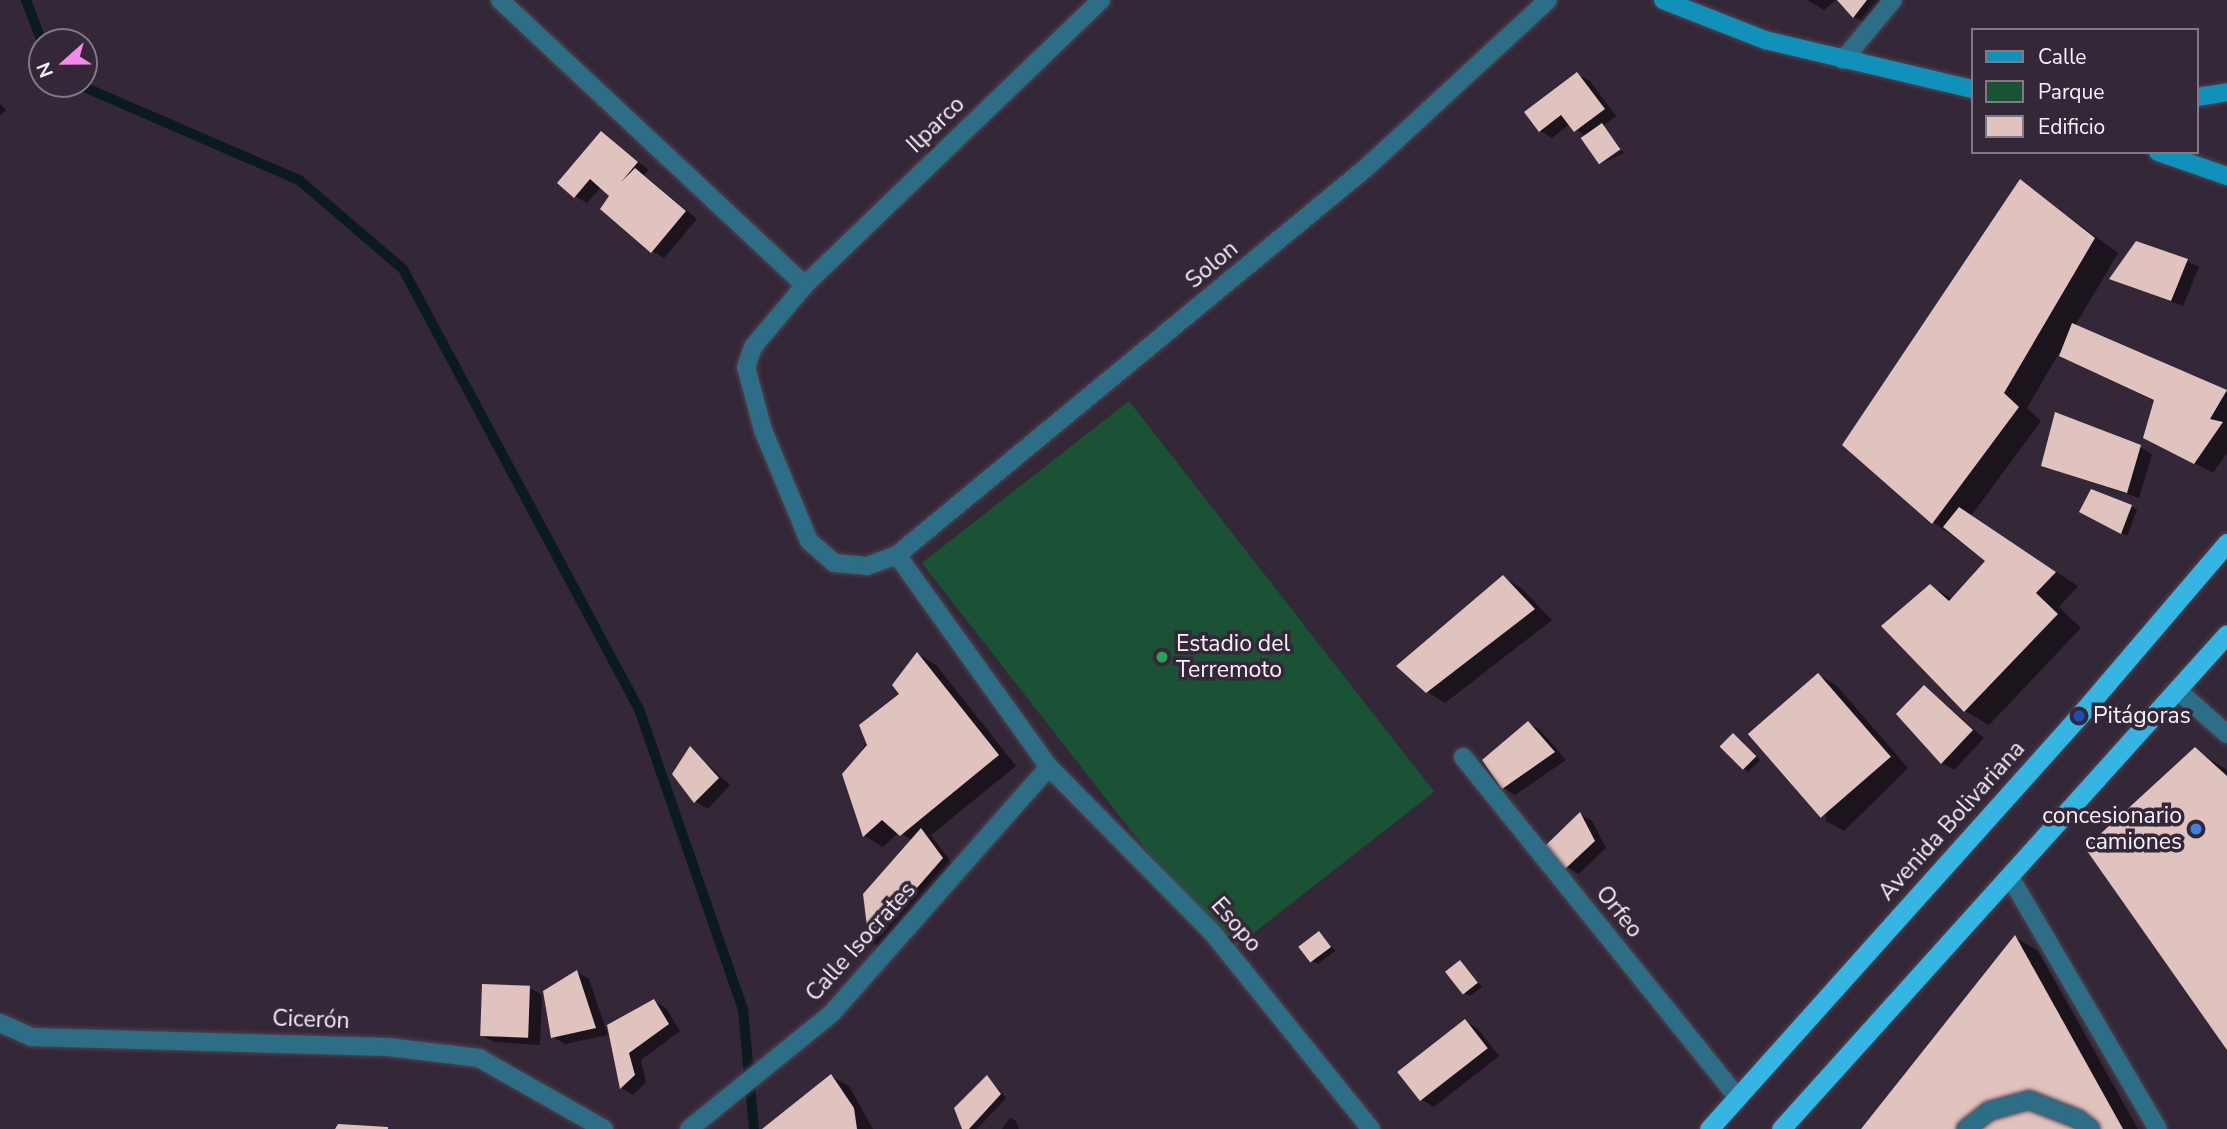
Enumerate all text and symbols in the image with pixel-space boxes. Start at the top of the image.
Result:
north arrow [28,28,98,98]
legend [1972,28,2199,154]
text: Calle [2038,43,2086,71]
text: N [31,59,60,81]
text: Parque [2038,78,2105,106]
street label: Ilparco [901,91,971,159]
text: Edificio [2038,113,2105,141]
street label: Solon [1180,235,1244,295]
place label: Estadio del Terremoto [1176,630,1290,684]
marker: Estadio del Terremoto [1154,649,1170,665]
place label: Pitágoras [2093,702,2191,730]
marker: Pitágoras [2071,708,2087,724]
street label: Avenida Bolivariana [1873,735,2031,907]
place label: concesionario camiones [2042,802,2182,856]
marker: concesionario camiones [2188,821,2204,837]
street label: Calle Isocrates [800,877,922,1007]
street label: Orfeo [1590,880,1648,944]
street label: Esopo [1205,892,1267,958]
street label: Cicerón [272,1005,350,1035]

